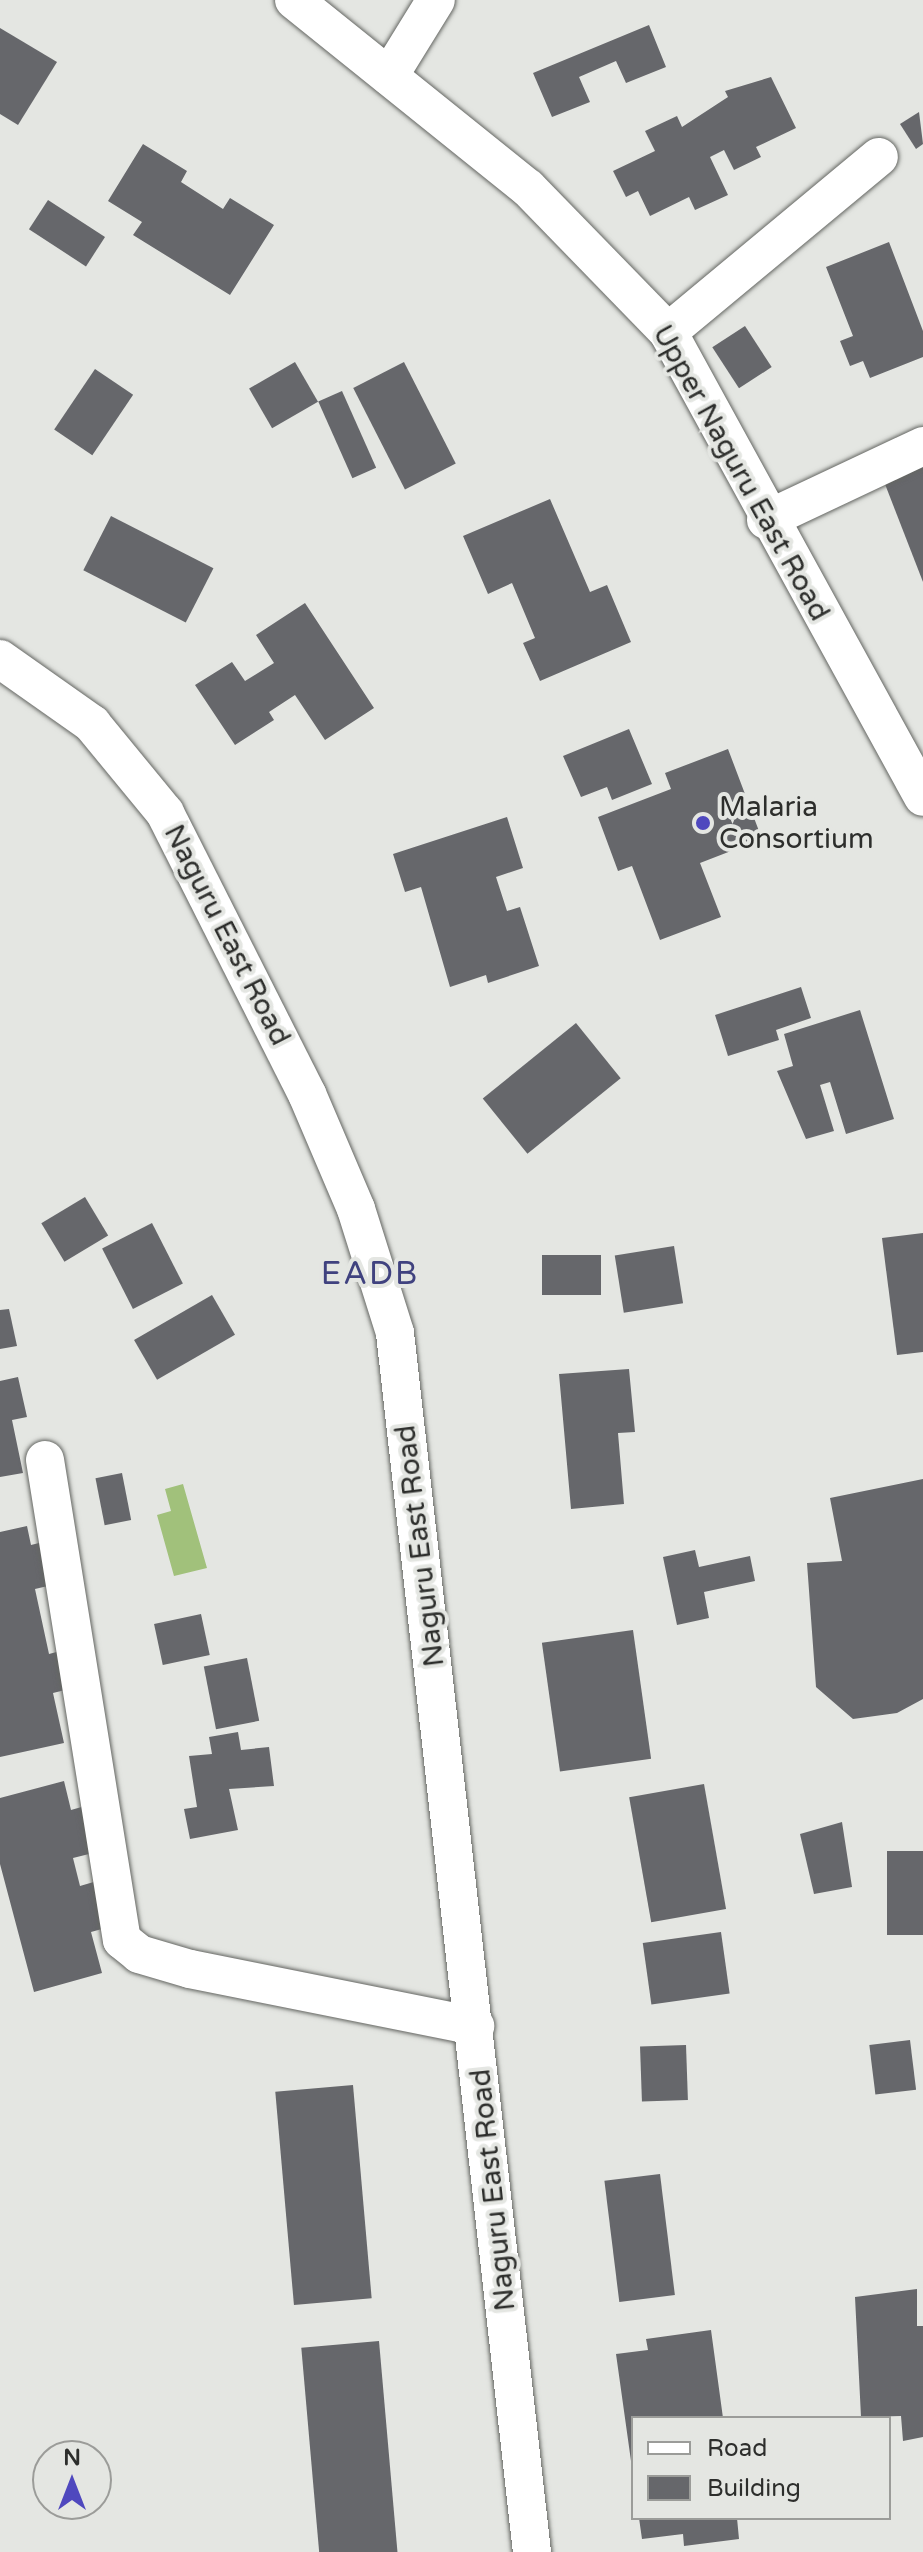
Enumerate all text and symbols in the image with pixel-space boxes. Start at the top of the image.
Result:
street label: Upper Naguru East Road [646,319,836,627]
place label: Malaria Consortium [719,790,874,856]
marker: Malaria Consortium [694,814,712,832]
street label: Naguru East Road [157,819,297,1051]
district label: EADB [321,1255,419,1293]
street label: Naguru East Road [389,1423,451,1669]
street label: Naguru East Road [464,2067,522,2313]
legend [631,2416,891,2520]
text: Road [707,2434,767,2463]
north arrow [32,2440,112,2520]
text: N [63,2445,81,2471]
text: Building [707,2474,801,2503]

